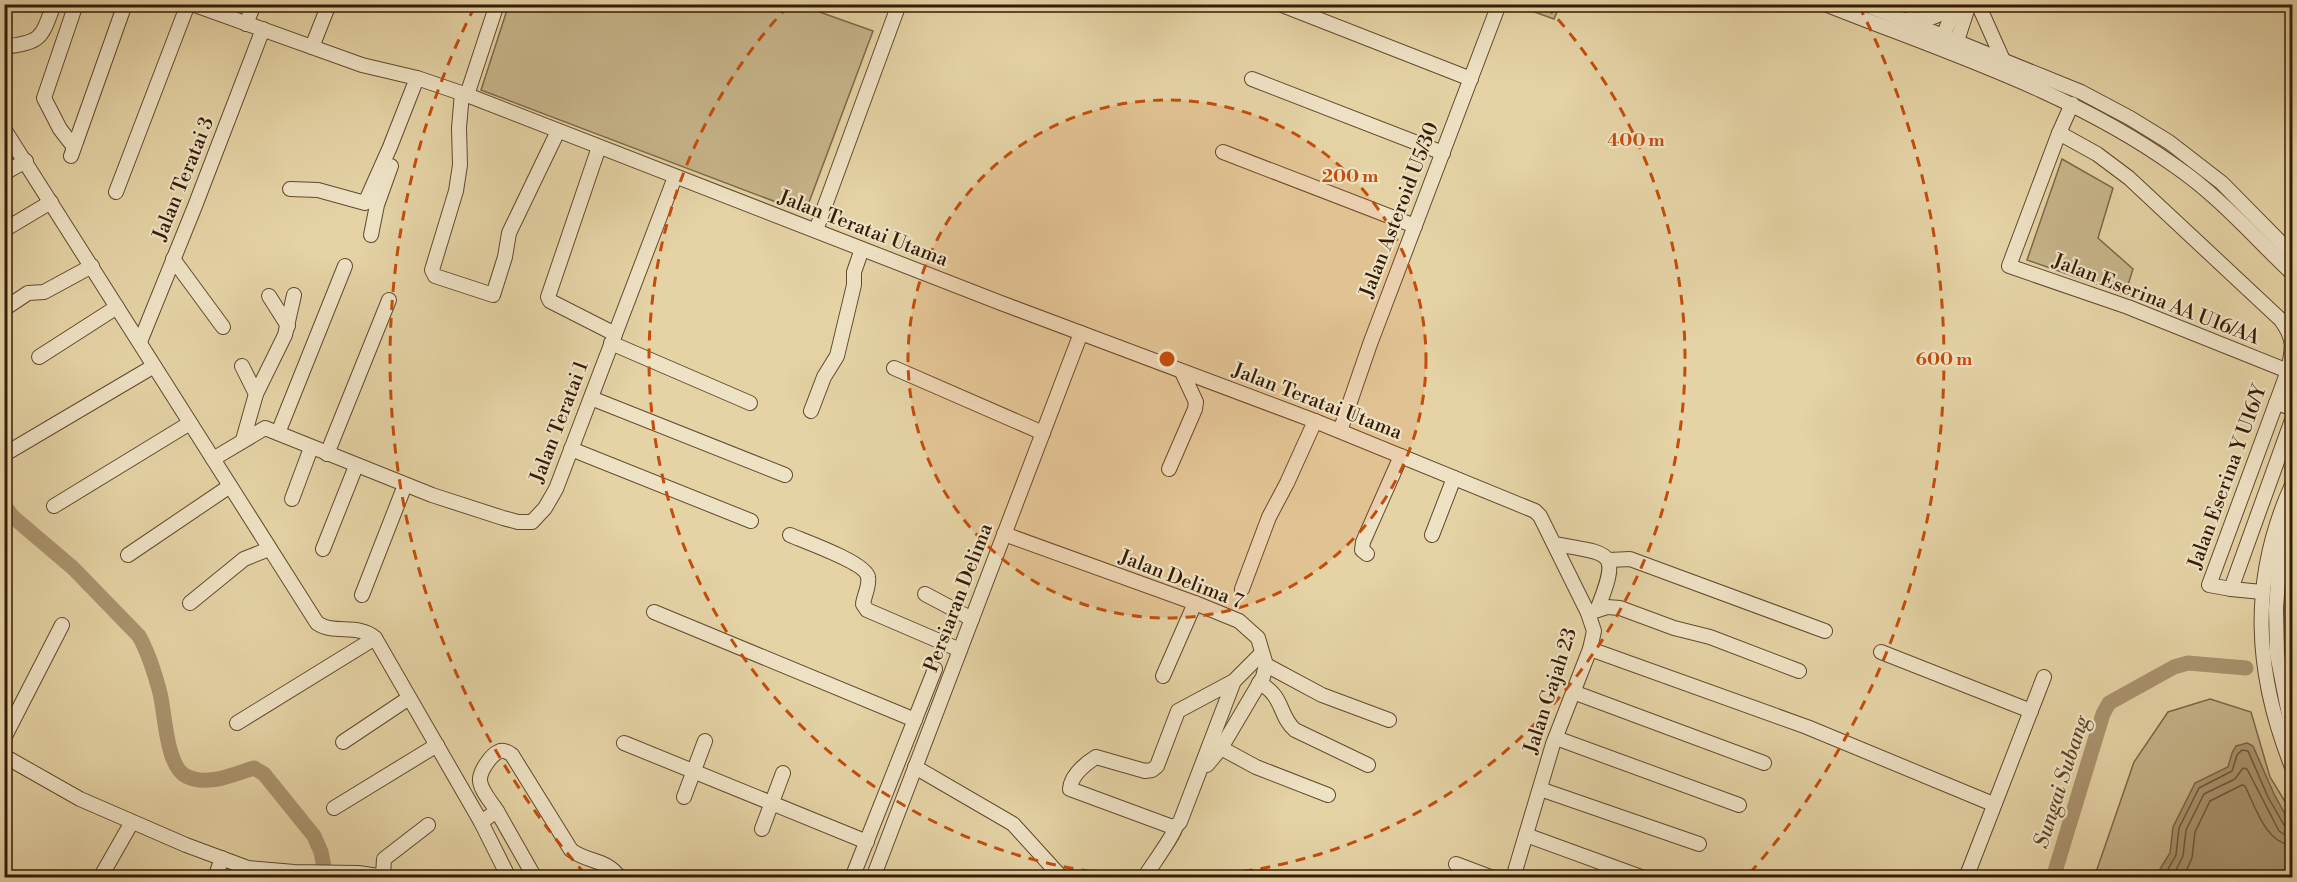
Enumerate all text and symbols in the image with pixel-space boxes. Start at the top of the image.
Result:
street label: Jalan Teratai 3 [147,114,220,245]
street label: Jalan Asteroid U5/30 [1355,119,1445,302]
text: 400 m [1607,129,1665,152]
text: 200 m [1322,165,1379,188]
street label: Jalan Teratai Utama [774,185,952,273]
street label: Jalan Eserina AA U16/AA [2048,249,2264,351]
text: 600 m [1916,348,1973,371]
centre of rings [1157,349,1177,369]
street label: Jalan Teratai 1 [525,357,595,487]
street label: Jalan Teratai Utama [1228,358,1406,446]
street label: Jalan Eserina Y U16/Y [2183,381,2273,573]
street label: Persiaran Delima [919,519,999,676]
street label: Jalan Delima 7 [1115,545,1246,615]
street label: Jalan Gajah 23 [1519,625,1583,758]
water label: Sungai Subang [2028,711,2096,852]

